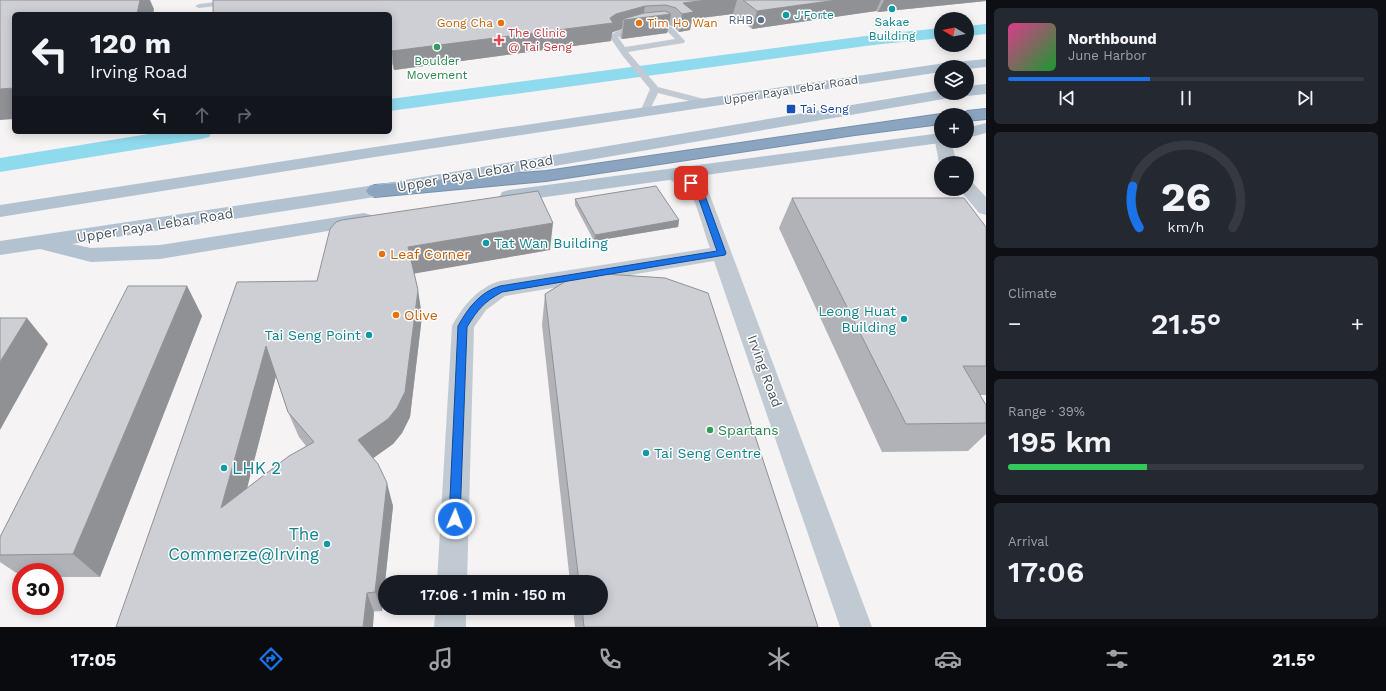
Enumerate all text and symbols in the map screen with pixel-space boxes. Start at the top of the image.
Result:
marker: Sakae Building [887,4,897,14]
place label: J'Forte [794,8,834,22]
marker: J'Forte [781,10,791,20]
north arrow [934,12,974,52]
map controls [934,12,974,196]
place label: RHB [728,13,753,27]
marker: RHB [756,15,766,25]
place label: Sakae Building [869,15,916,43]
place label: Gong Cha [437,16,493,30]
place label: Tim Ho Wan [647,16,718,30]
marker: Gong Cha [496,18,506,28]
marker: Tim Ho Wan [634,18,644,28]
place label: The Clinic @ Tai Seng [508,26,572,54]
text: 120 m [90,27,171,60]
icon: left [24,28,76,80]
text: Northbound [1068,30,1157,48]
marker: The Clinic @ Tai Seng [493,34,505,46]
marker: Boulder Movement [432,42,442,52]
text: June Harbor [1068,48,1147,63]
place label: Boulder Movement [406,54,468,82]
button: layers [934,60,974,100]
text: Irving Road [90,61,188,82]
street label: Upper Paya Lebar Road [723,72,859,108]
icon: previous [1056,87,1078,109]
icon: pause [1175,87,1197,109]
icon: next [1294,87,1316,109]
place label: Tai Seng [800,102,849,116]
marker: Tai Seng [785,103,797,115]
icon: left [149,104,171,126]
icon: ahead [191,104,213,126]
icon: right [233,104,255,126]
button: + [934,108,974,148]
street label: Upper Paya Lebar Road [396,151,554,195]
button: − [934,156,974,196]
pin [674,166,708,200]
text: 26 [1161,171,1211,220]
icon: arrive [680,172,702,194]
street label: Upper Paya Lebar Road [76,205,234,245]
text: km/h [1168,218,1204,234]
place label: Tat Wan Building [494,235,608,251]
marker: Tat Wan Building [481,238,491,248]
place label: Leaf Corner [390,246,470,262]
marker: Leaf Corner [377,249,387,259]
text: Climate [1008,286,1057,301]
place label: Leong Huat Building [818,303,897,335]
text: 21.5° [1151,306,1221,341]
place label: Olive [404,307,438,323]
marker: Olive [391,310,401,320]
text: − [1008,311,1021,336]
text: + [1351,311,1364,336]
marker: Leong Huat Building [899,314,909,324]
place label: Tai Seng Point [265,327,361,343]
marker: Tai Seng Point [364,330,374,340]
street label: Irving Road [745,333,785,409]
text: Range · 39% [1008,404,1085,419]
place label: Spartans [718,422,779,438]
text: 195 km [1008,424,1112,459]
marker: Spartans [705,425,715,435]
place label: Tai Seng Centre [654,445,761,461]
marker: Tai Seng Centre [641,448,651,458]
place label: LHK 2 [232,458,281,478]
marker: LHK 2 [219,463,229,473]
position arrow [434,498,476,540]
place label: The Commerze@Irving [168,524,320,564]
text: Arrival [1008,534,1049,549]
marker: The Commerze@Irving [322,539,332,549]
text: 17:06 [1008,554,1084,589]
speed limit sign: 30 [12,563,64,615]
text: 17:06 · 1 min · 150 m [420,586,566,604]
icon: directions [257,645,285,673]
icon: music [427,645,455,673]
icon: phone [596,645,624,673]
icon: climate [765,645,793,673]
icon: car [934,645,962,673]
icon: filters [1103,645,1131,673]
text: 17:05 [71,649,116,670]
text: 21.5° [1272,649,1315,670]

